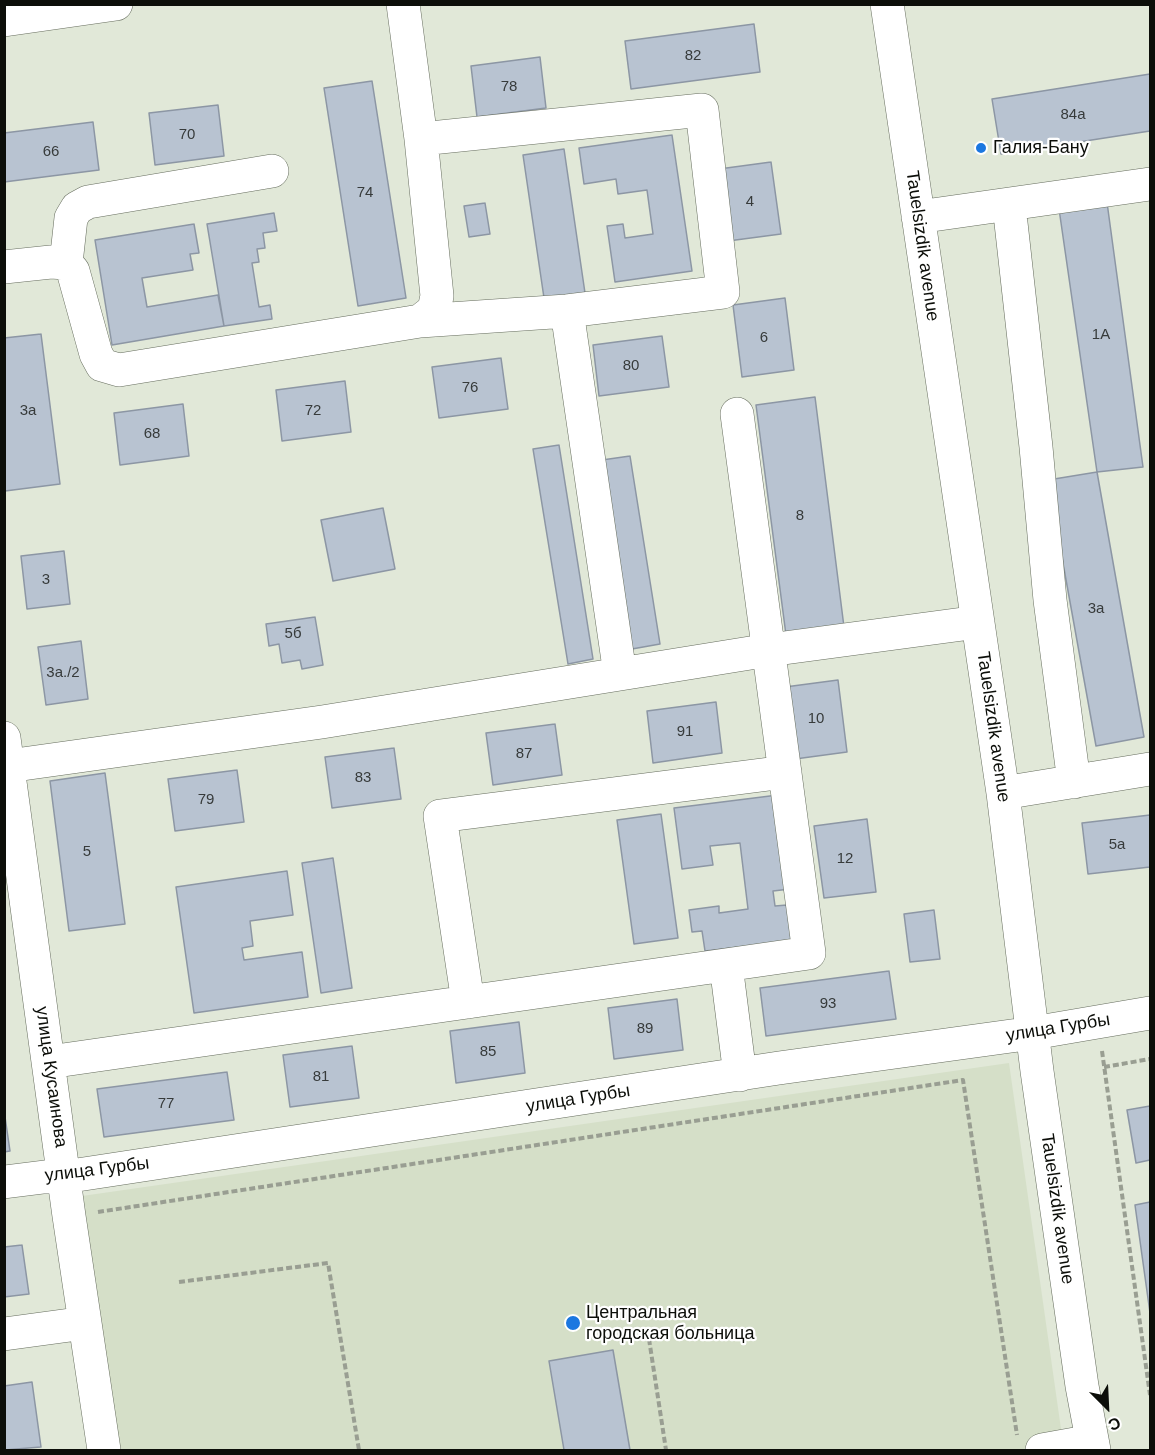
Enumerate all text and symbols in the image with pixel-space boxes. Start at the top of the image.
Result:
house number: 82 [685,47,701,65]
house number: 78 [501,78,517,96]
house number: 84а [1060,106,1086,124]
house number: 70 [179,126,195,144]
place label: Галия-Бану [993,137,1089,159]
marker: Галия-Бану [974,141,988,155]
house number: 66 [43,143,59,161]
street label: Tauelsizdik avenue [901,169,943,323]
house number: 74 [357,184,373,202]
house number: 4 [746,193,754,211]
house number: 1А [1092,326,1110,344]
house number: 6 [760,329,768,347]
house number: 80 [623,357,639,375]
house number: 76 [462,379,478,397]
house number: 3а [20,402,36,420]
house number: 72 [305,402,321,420]
house number: 68 [144,425,160,443]
house number: 8 [796,507,804,525]
house number: 3 [42,571,50,589]
house number: 3a [1088,600,1104,618]
house number: 5б [285,625,301,643]
street label: Tauelsizdik avenue [972,650,1014,804]
house number: 3а./2 [46,664,80,682]
house number: 10 [808,710,824,728]
house number: 91 [677,723,693,741]
house number: 87 [516,745,532,763]
house number: 83 [355,769,371,787]
house number: 79 [198,791,214,809]
house number: 5а [1109,836,1125,854]
house number: 5 [83,843,91,861]
house number: 12 [837,850,853,868]
house number: 93 [820,995,836,1013]
street label: улица Кусаинова [30,1005,72,1149]
street label: улица Гурбы [1004,1009,1112,1047]
house number: 89 [637,1020,653,1038]
house number: 85 [480,1043,496,1061]
house number: 81 [313,1068,329,1086]
street label: улица Гурбы [524,1080,632,1118]
house number: 77 [158,1095,174,1113]
street label: Tauelsizdik avenue [1036,1132,1078,1286]
street label: улица Гурбы [44,1153,150,1187]
place label: Центральная городская больница [586,1302,754,1344]
marker: Центральная городская больница [564,1314,582,1332]
north arrow [1077,1377,1137,1437]
text: С [1106,1414,1123,1434]

